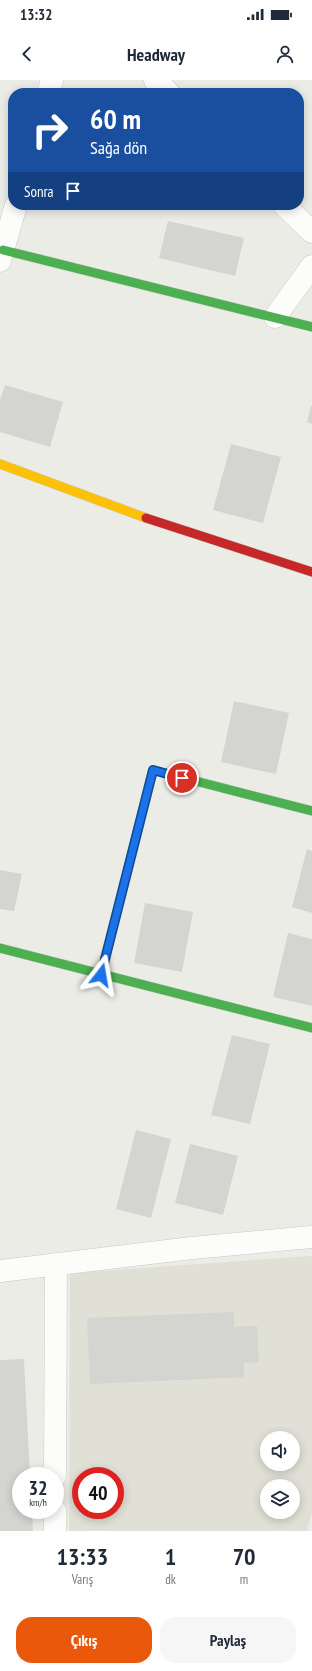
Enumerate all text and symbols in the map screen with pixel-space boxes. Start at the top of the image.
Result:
text: 13:32 [20,5,52,24]
icon: back [16,43,38,65]
text: Headway [127,43,185,66]
icon: person [274,43,296,65]
text: 60 m [90,100,141,137]
icon: right [24,104,76,156]
text: Sağa dön [90,136,147,159]
icon: arrive [62,180,84,202]
text: Sonra [24,182,54,201]
pin [165,761,199,795]
icon: arrive [171,767,193,789]
position arrow [80,954,122,996]
map controls [260,1431,300,1519]
button: sound [260,1431,300,1471]
speed limit sign: 40 [72,1467,124,1519]
text: 32 [28,1475,48,1501]
button: layers [260,1479,300,1519]
text: km/h [29,1496,47,1509]
text: 13:33 [56,1541,108,1572]
text: 1 [165,1541,176,1572]
text: 70 [233,1541,256,1572]
text: Varış [72,1571,93,1588]
text: dk [165,1571,176,1588]
text: m [240,1571,248,1588]
button: Çıkış [16,1617,152,1663]
button: Paylaş [160,1617,296,1663]

